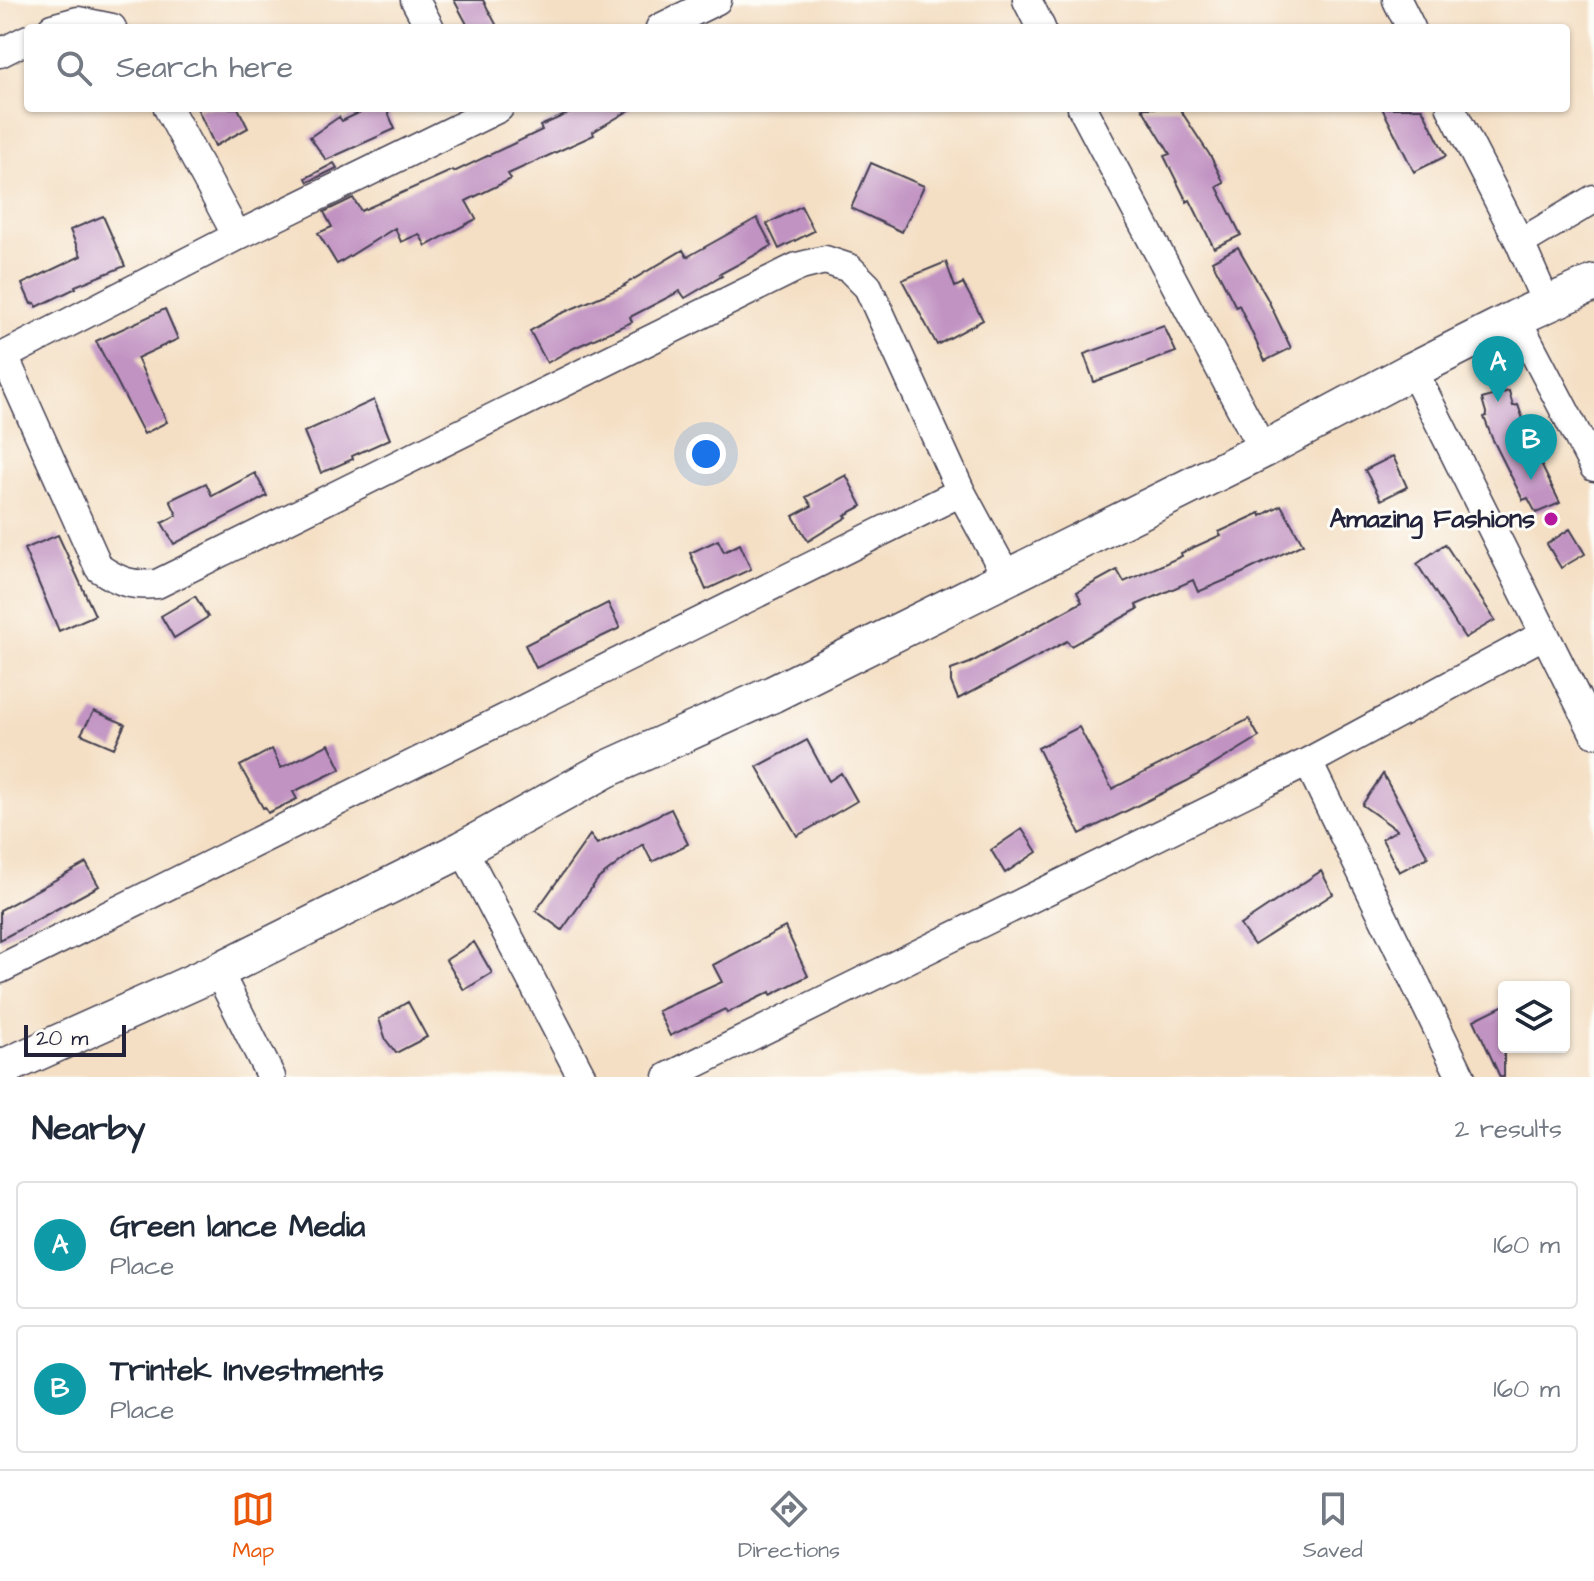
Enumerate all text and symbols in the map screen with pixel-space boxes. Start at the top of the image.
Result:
search box [24,24,1570,112]
icon: search [52,46,96,90]
text: Search here [116,47,293,89]
pin: A [1472,336,1524,402]
pin: B [1505,414,1557,480]
your location [686,434,726,474]
place label: Amazing Fashions [1329,501,1535,540]
marker: Amazing Fashions [1542,510,1560,528]
map controls [1498,981,1570,1053]
button: layers [1498,981,1570,1053]
scale bar [24,1021,126,1057]
text: 20 m [36,1023,88,1054]
text: Nearby [32,1105,146,1153]
text: 2 results [1454,1111,1562,1147]
text: Green lance Media [110,1206,365,1248]
text: A [52,1227,68,1263]
text: 160 m [1493,1227,1560,1263]
text: Place [110,1248,174,1284]
text: Trintek Investments [110,1350,384,1392]
text: B [51,1371,69,1407]
text: 160 m [1493,1371,1560,1407]
text: Place [110,1392,174,1428]
tab: Map [231,1487,275,1566]
tab: Directions [738,1487,840,1566]
tab: Saved [1303,1487,1363,1566]

